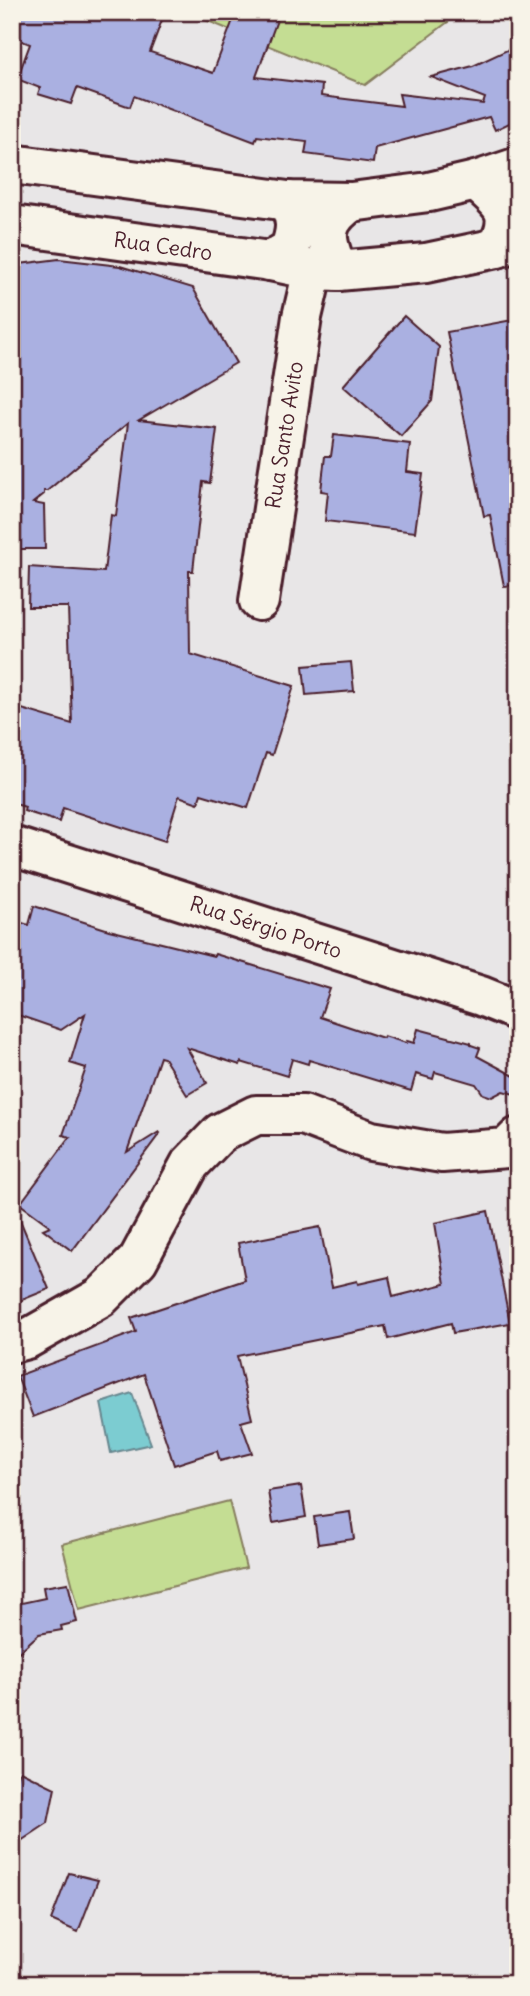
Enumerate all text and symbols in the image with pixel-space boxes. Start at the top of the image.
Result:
street label: Rua Cedro [112,226,214,266]
street label: Rua Santo Avito [259,359,309,511]
street label: Rua Sérgio Porto [187,890,345,964]

